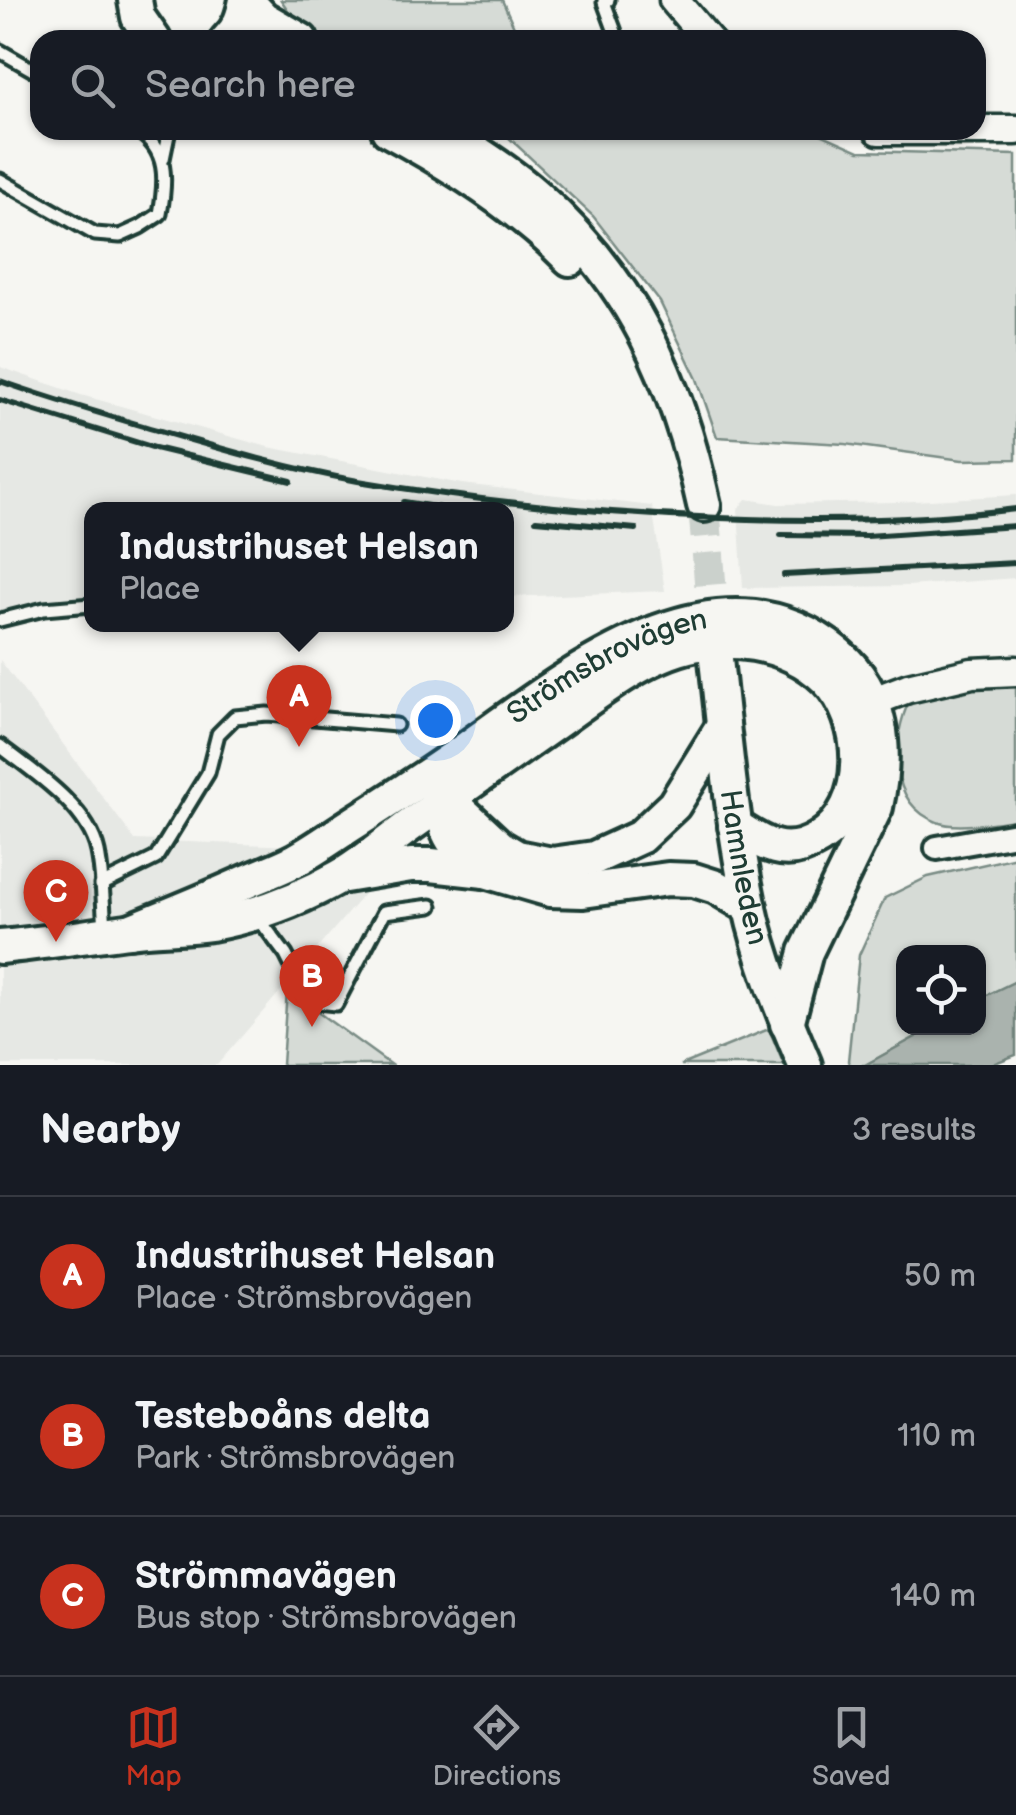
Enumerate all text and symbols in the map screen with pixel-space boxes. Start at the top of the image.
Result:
search box [30,30,986,140]
icon: search [65,58,120,113]
text: Search here [145,63,356,108]
popup [84,502,514,632]
text: Industrihuset Helsan [119,525,479,570]
text: Place [119,570,200,609]
street label: Strömsbrovägen [500,602,710,732]
pin: A [266,664,332,747]
your location [410,695,461,746]
street label: Hamnleden [712,788,776,949]
pin: C [23,860,88,942]
pin: B [280,944,344,1027]
map controls [896,945,986,1035]
button: locate [896,945,986,1035]
text: Nearby [40,1105,180,1156]
text: 3 results [852,1111,976,1150]
text: Industrihuset Helsan [135,1234,495,1279]
text: A [63,1257,82,1296]
text: 50 m [904,1257,976,1296]
text: Place · Strömsbrovägen [135,1279,472,1318]
text: Testeboåns delta [135,1394,430,1439]
text: B [61,1417,84,1456]
text: 110 m [897,1417,976,1456]
text: Park · Strömsbrovägen [135,1439,455,1478]
text: Strömmavägen [135,1554,397,1599]
text: C [61,1577,84,1616]
text: 140 m [890,1577,976,1616]
text: Bus stop · Strömsbrovägen [135,1599,517,1638]
tab: Map [125,1700,182,1793]
tab: Directions [432,1700,561,1793]
tab: Saved [812,1700,891,1793]

